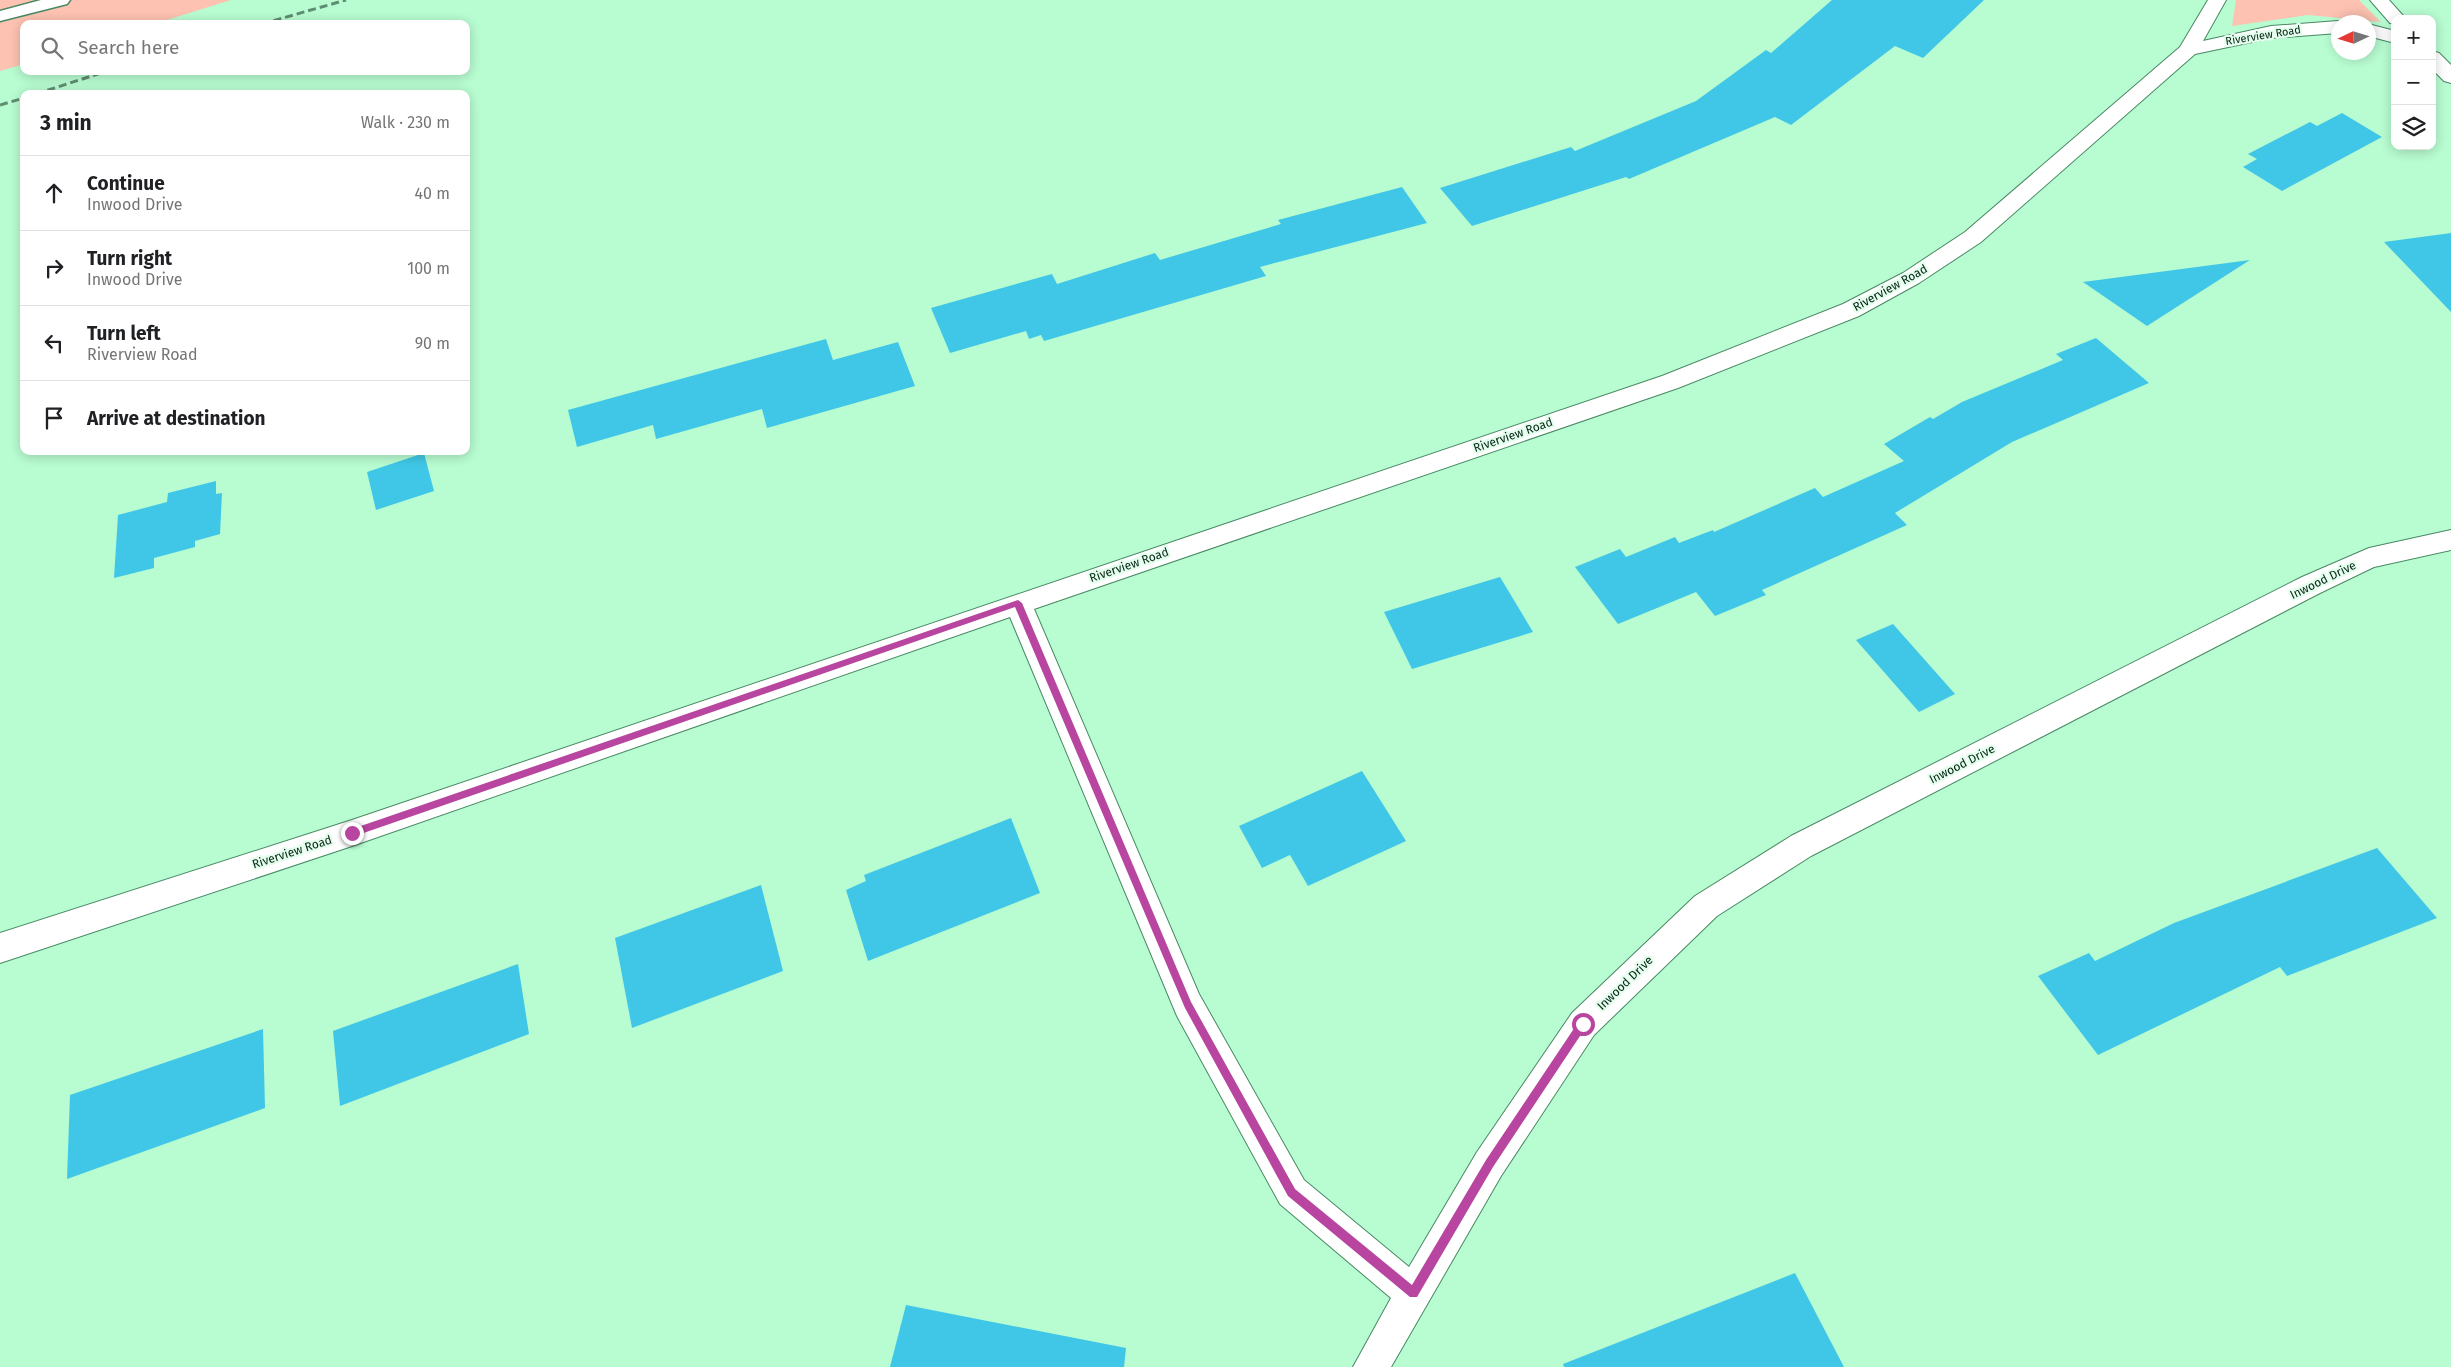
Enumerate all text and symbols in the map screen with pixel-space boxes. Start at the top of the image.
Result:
north arrow [2331,15,2376,60]
map controls [2391,15,2436,150]
button: + [2391,15,2436,60]
search box [20,20,470,75]
street label: Riverview Road [2225,23,2302,48]
icon: search [38,34,66,62]
text: Search here [78,36,179,59]
button: − [2391,60,2436,105]
button: layers [2391,105,2436,150]
text: 3 min [40,110,92,136]
text: Walk · 230 m [361,113,450,132]
text: Continue [87,172,165,195]
icon: ahead [40,179,68,207]
text: 40 m [415,184,450,203]
text: Inwood Drive [87,195,183,214]
text: Turn right [87,247,172,270]
icon: right [40,254,68,282]
text: 100 m [407,259,450,278]
street label: Riverview Road [1850,262,1930,314]
text: Inwood Drive [87,270,183,289]
text: Turn left [87,322,161,345]
icon: left [40,329,68,357]
text: 90 m [415,334,450,353]
text: Riverview Road [87,345,198,364]
icon: arrive [40,404,68,432]
text: Arrive at destination [87,407,266,430]
street label: Riverview Road [1471,415,1555,455]
street label: Riverview Road [1087,545,1171,585]
street label: Inwood Drive [2288,558,2358,602]
street label: Inwood Drive [1927,741,1997,787]
route end [341,822,364,845]
street label: Riverview Road [250,833,334,871]
street label: Inwood Drive [1594,953,1656,1013]
route start [1572,1013,1595,1036]

